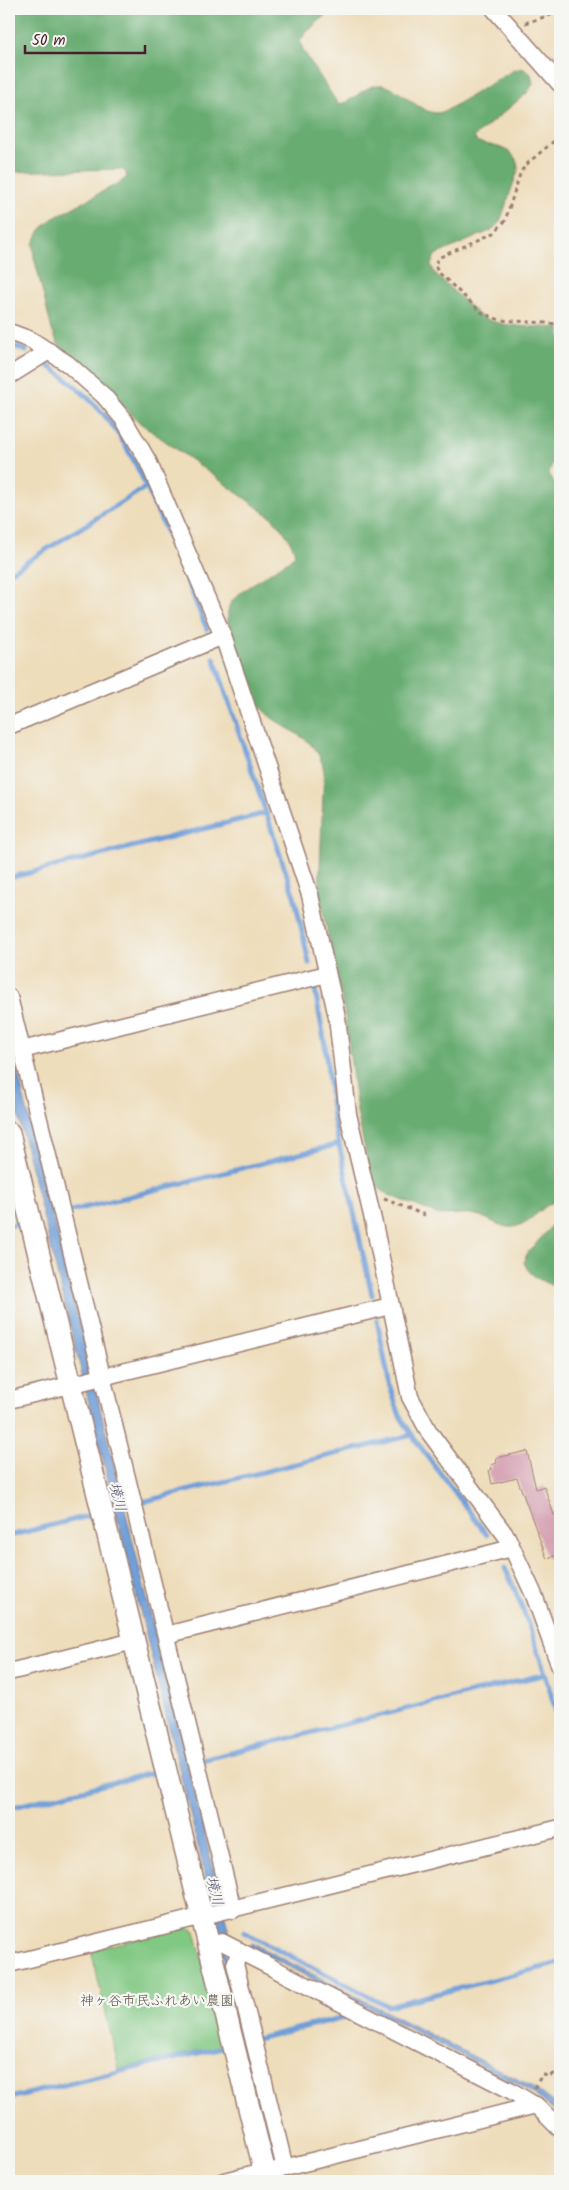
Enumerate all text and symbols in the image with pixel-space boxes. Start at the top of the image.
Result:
scale bar [25,22,145,54]
text: 50 m [32,29,66,53]
water label: 境川 [102,1480,132,1514]
water label: 境川 [199,1874,229,1908]
park label: 神ヶ谷市民ふれあい農園 [80,1990,234,2012]

